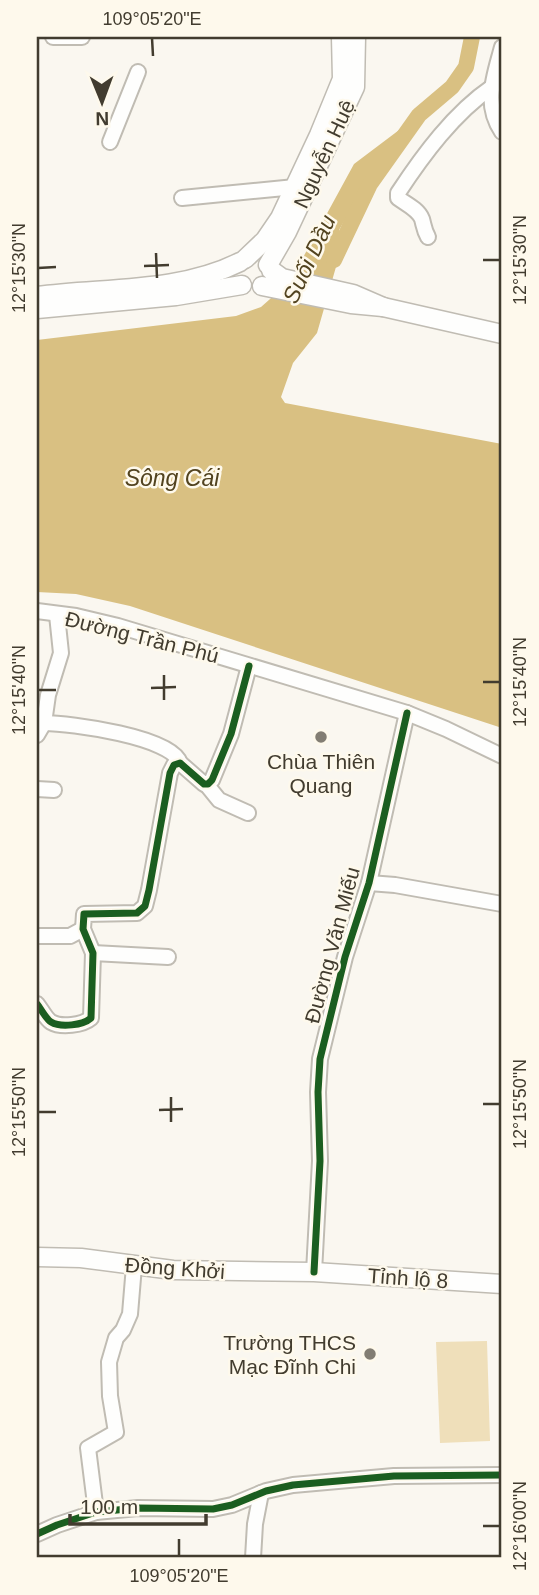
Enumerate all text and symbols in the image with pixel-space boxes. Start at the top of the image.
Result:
text: 109°05'20"E [102,9,202,29]
north arrow [66,66,136,136]
street label: Nguyễn Huệ [289,96,359,212]
text: N [95,108,109,129]
water label: Suối Dầu [277,210,341,307]
text: 12°15'30"N [510,215,530,305]
text: 12°15'30"N [9,223,29,313]
water label: Sông Cái [125,465,220,491]
street label: Đường Trần Phú [63,607,221,667]
text: 12°15'40"N [510,637,530,727]
text: 12°15'40"N [9,645,29,735]
marker: Chùa Thiên Quang [313,729,329,745]
place label: Chùa Thiên Quang [267,750,375,797]
street label: Đường Văn Miếu [300,864,364,1026]
text: 12°15'50"N [510,1059,530,1149]
text: 12°15'50"N [9,1067,29,1157]
street label: Đồng Khởi [124,1253,226,1283]
street label: Tỉnh lộ 8 [367,1264,449,1292]
place label: Trường THCS Mạc Đĩnh Chi [223,1331,356,1378]
marker: Trường THCS Mạc Đĩnh Chi [362,1346,378,1362]
text: 12°16'00"N [510,1481,530,1571]
scale bar [70,1483,206,1527]
text: 100 m [80,1495,138,1518]
text: 109°05'20"E [129,1566,229,1586]

